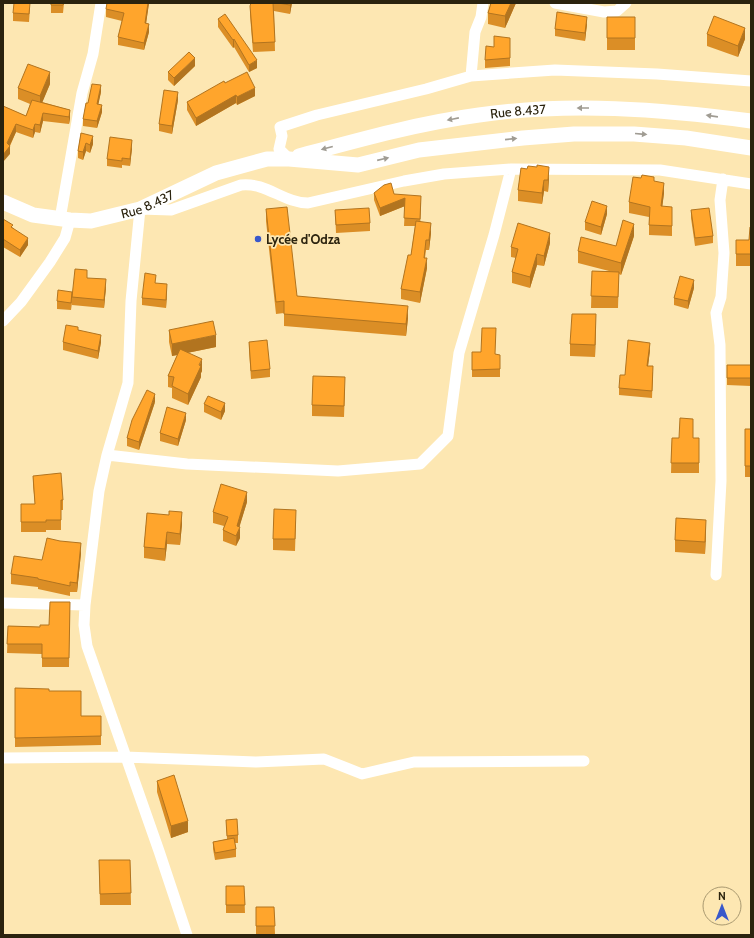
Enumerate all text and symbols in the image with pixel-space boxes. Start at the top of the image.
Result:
street label: Rue 8.437 [489,101,547,121]
one-way arrow [576,105,589,111]
one-way arrow [706,113,718,119]
one-way arrow [447,117,460,123]
one-way arrow [635,131,647,138]
one-way arrow [505,136,517,142]
one-way arrow [320,146,333,152]
one-way arrow [377,155,389,161]
street label: Rue 8.437 [119,186,177,221]
place label: Lycée d'Odza [266,231,341,247]
marker: Lycée d'Odza [253,234,263,244]
north arrow [702,886,742,926]
text: N [718,889,726,903]

